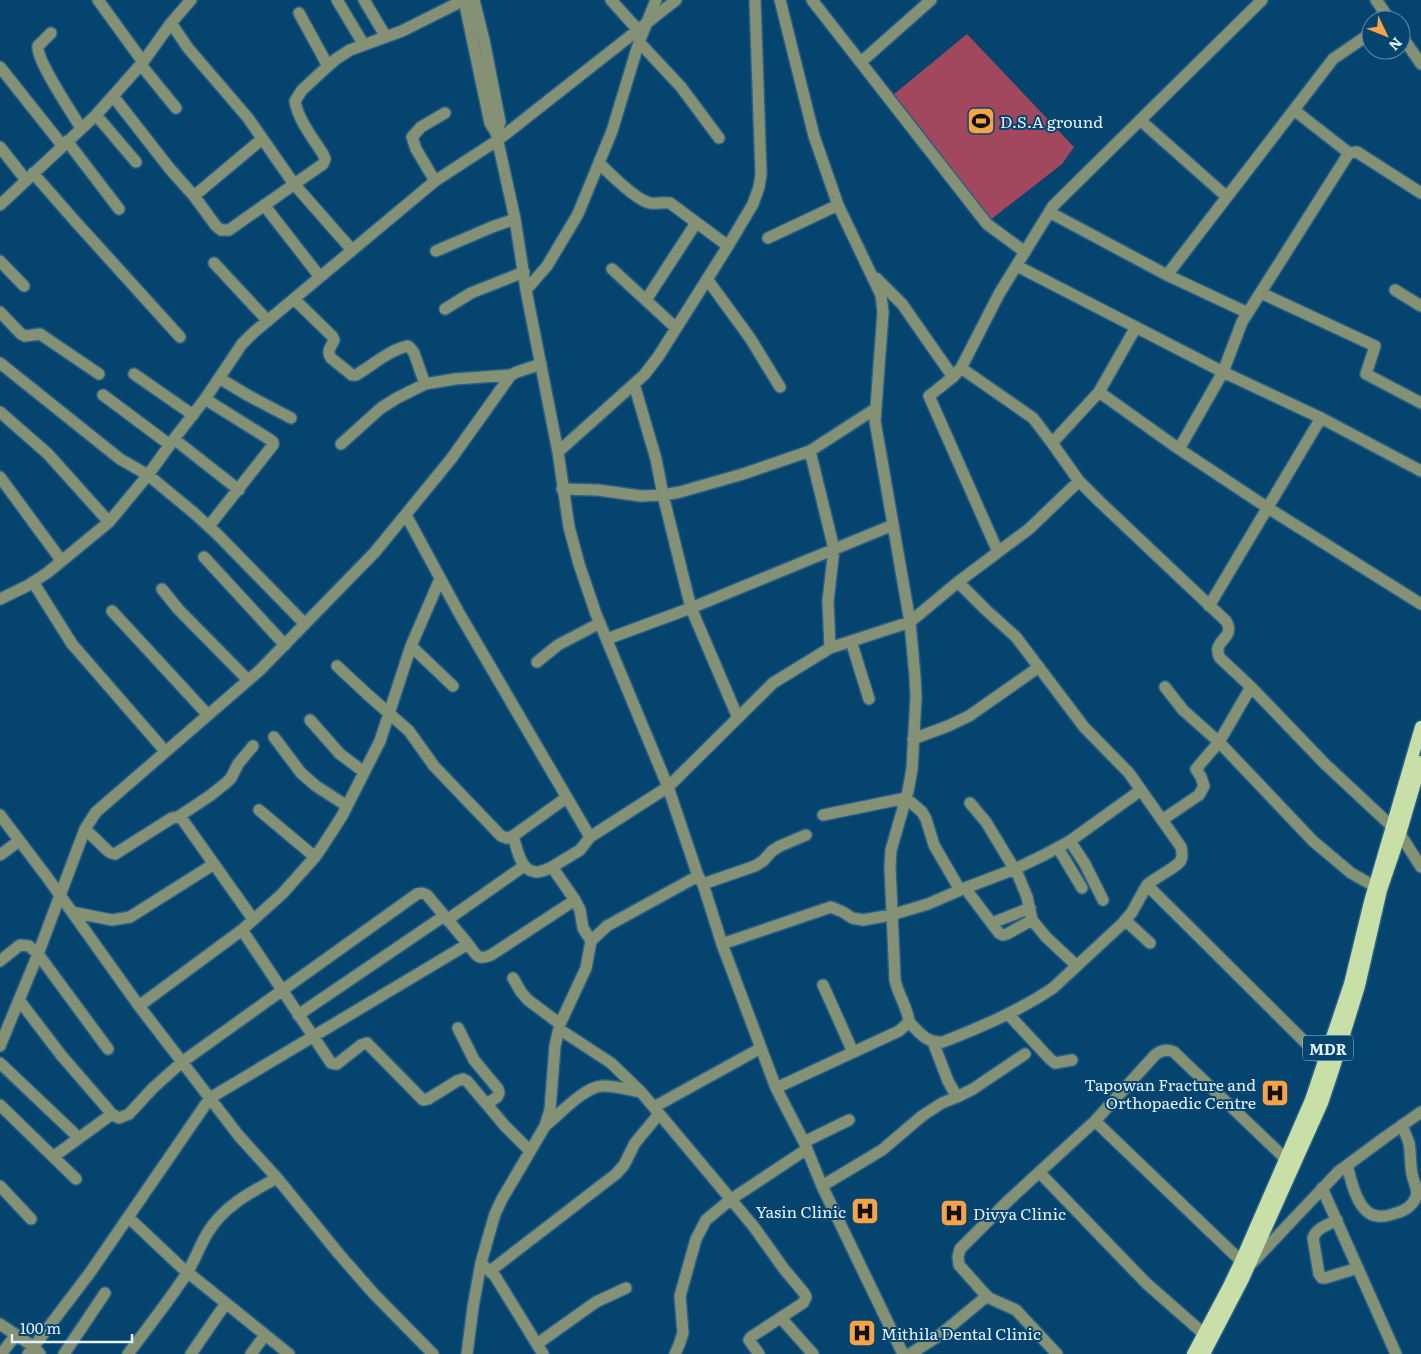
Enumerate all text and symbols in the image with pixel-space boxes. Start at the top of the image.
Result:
north arrow [1361,10,1411,60]
text: N [1385,33,1408,56]
sports icon: D.S.A ground [966,106,996,136]
place label: D.S.A ground [1000,109,1103,133]
road number: MDR [1303,1036,1353,1060]
place label: Tapowan Fracture and Orthopaedic Centre [1084,1072,1256,1114]
hospital icon: Tapowan Fracture and Orthopaedic Centre [1260,1078,1290,1108]
hospital icon: Yasin Clinic [850,1196,880,1226]
hospital icon: Divya Clinic [939,1198,969,1228]
place label: Yasin Clinic [756,1199,846,1223]
place label: Divya Clinic [973,1201,1066,1225]
scale bar [12,1312,132,1344]
text: 100 m [20,1316,61,1339]
hospital icon: Mithila Dental Clinic [847,1318,877,1348]
place label: Mithila Dental Clinic [881,1321,1041,1345]

